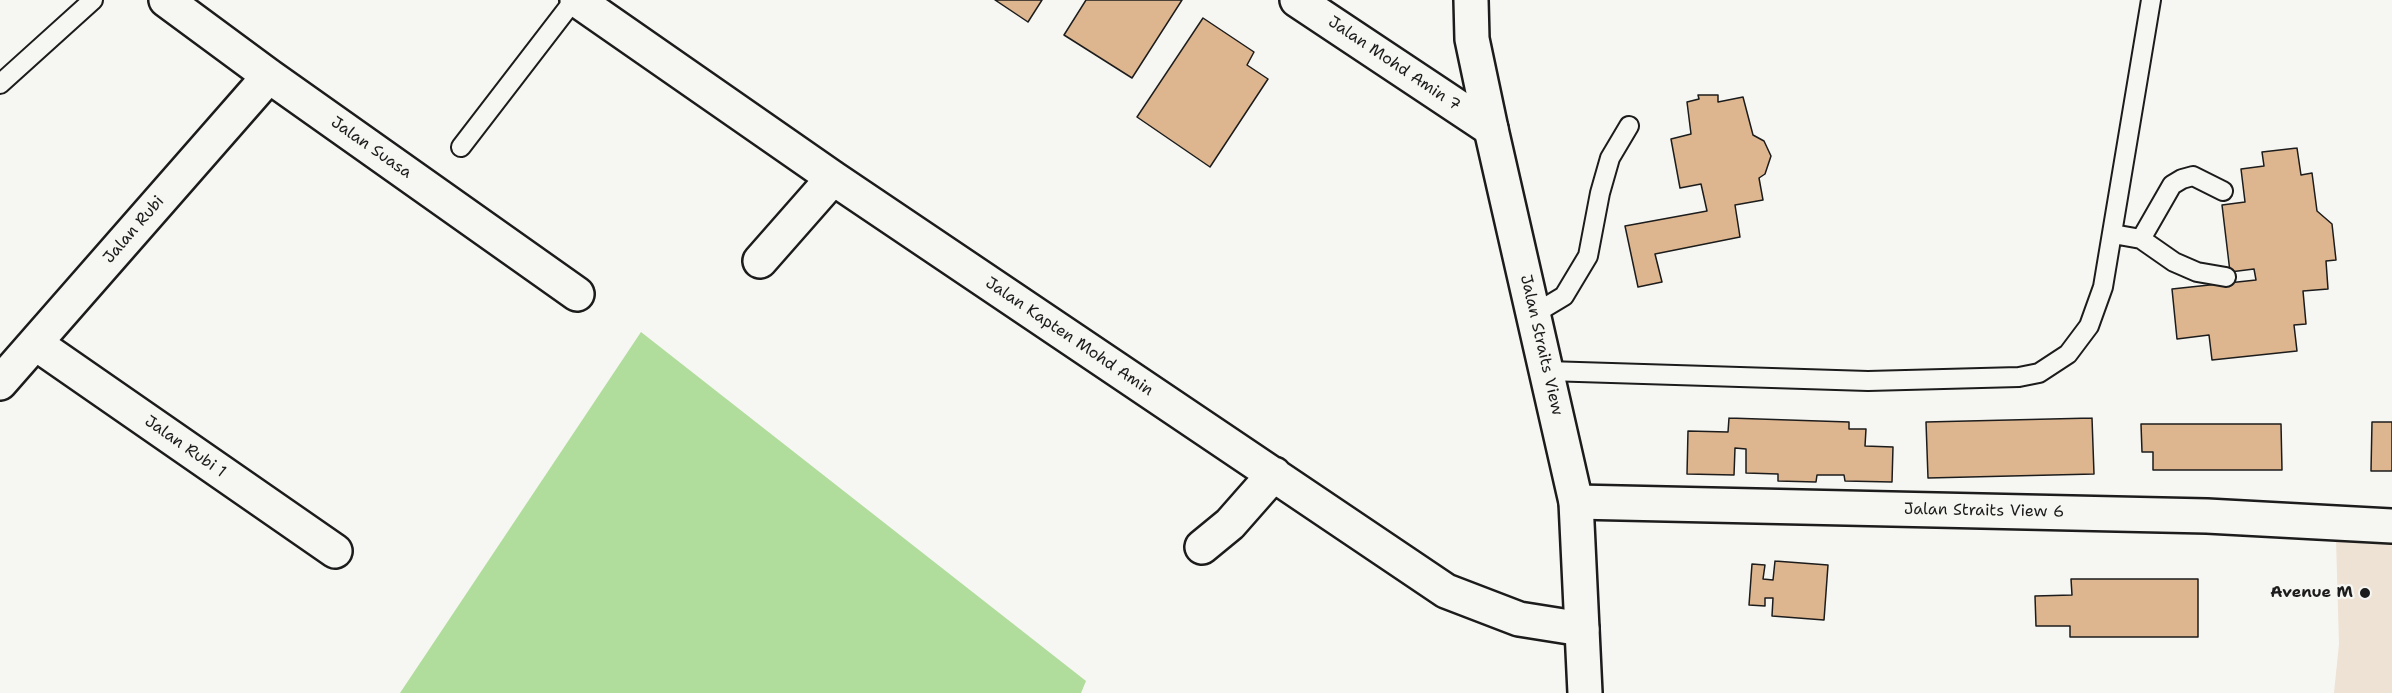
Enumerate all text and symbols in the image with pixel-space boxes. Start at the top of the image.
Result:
street label: Jalan Mohd Amin 7 [1324,13,1464,115]
street label: Jalan Suasa [327,113,415,183]
street label: Jalan Rubi [100,192,168,268]
street label: Jalan Straits View [1515,273,1567,417]
street label: Jalan Kapten Mohd Amin [981,274,1157,400]
street label: Jalan Rubi 1 [141,412,229,482]
street label: Jalan Straits View 6 [1904,500,2064,522]
place label: Avenue M [2270,583,2353,603]
marker: Avenue M [2358,586,2372,600]

